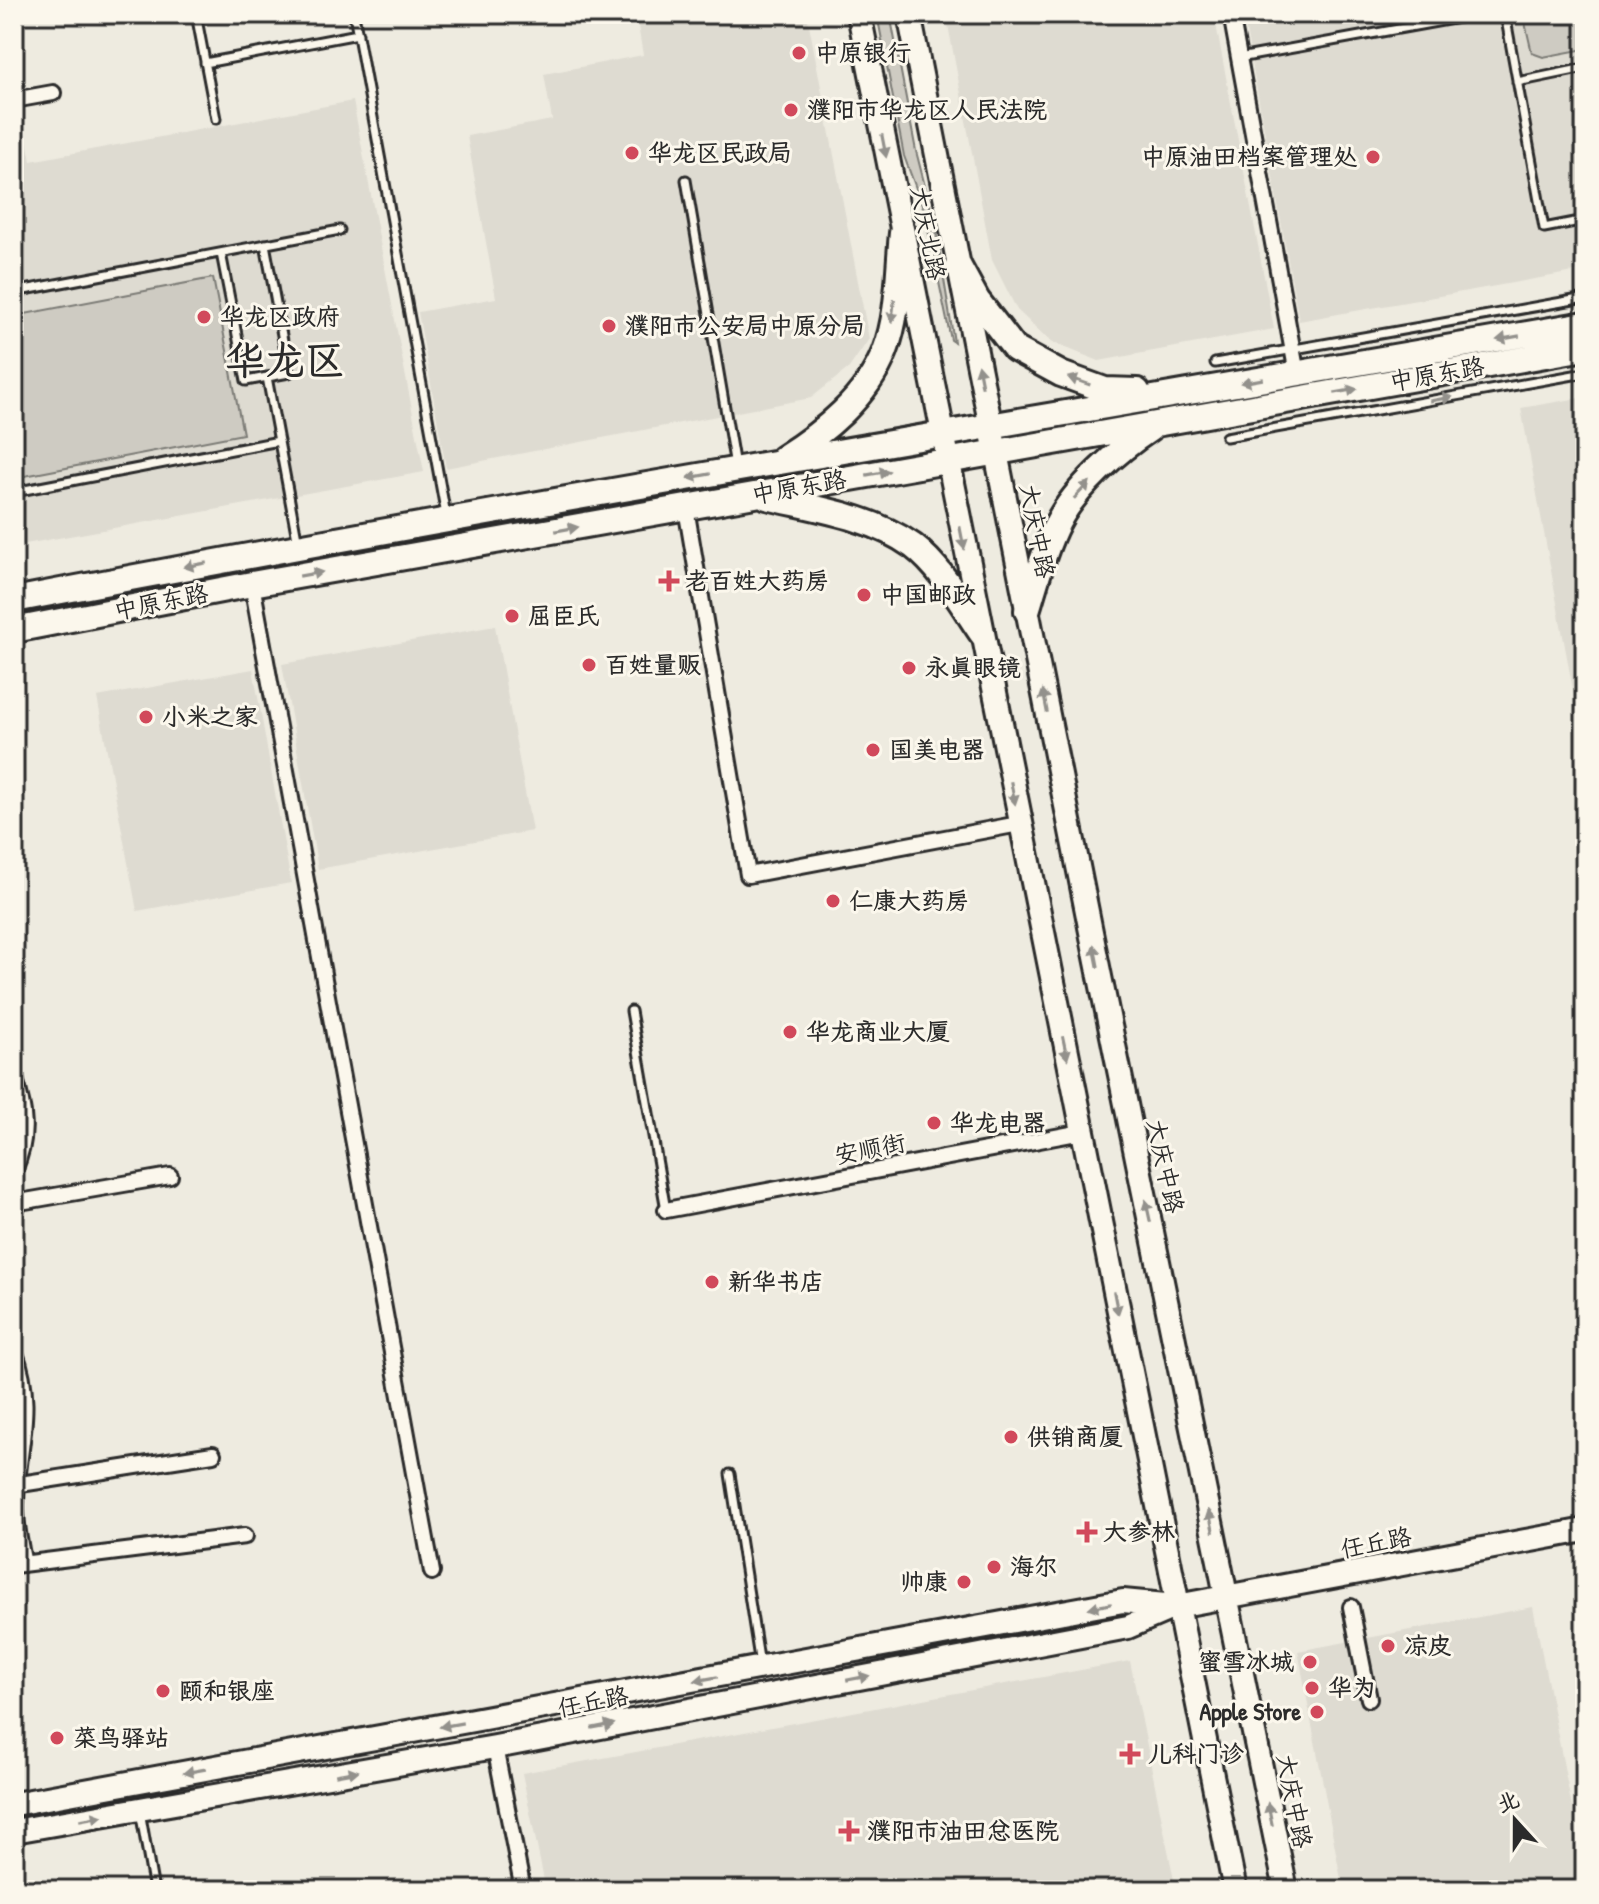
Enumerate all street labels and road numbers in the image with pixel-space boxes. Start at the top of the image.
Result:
street label: 大庆北路 [904,183,954,283]
street label: 中原东路 [1387,349,1487,397]
street label: 中原东路 [749,462,849,510]
street label: 大庆中路 [1013,481,1063,581]
street label: 中原东路 [111,576,211,626]
street label: 大庆中路 [1140,1116,1192,1216]
street label: 安顺街 [831,1125,908,1171]
street label: 任丘路 [1337,1519,1414,1565]
street label: 任丘路 [554,1678,631,1724]
street label: 大庆中路 [1270,1751,1320,1851]

